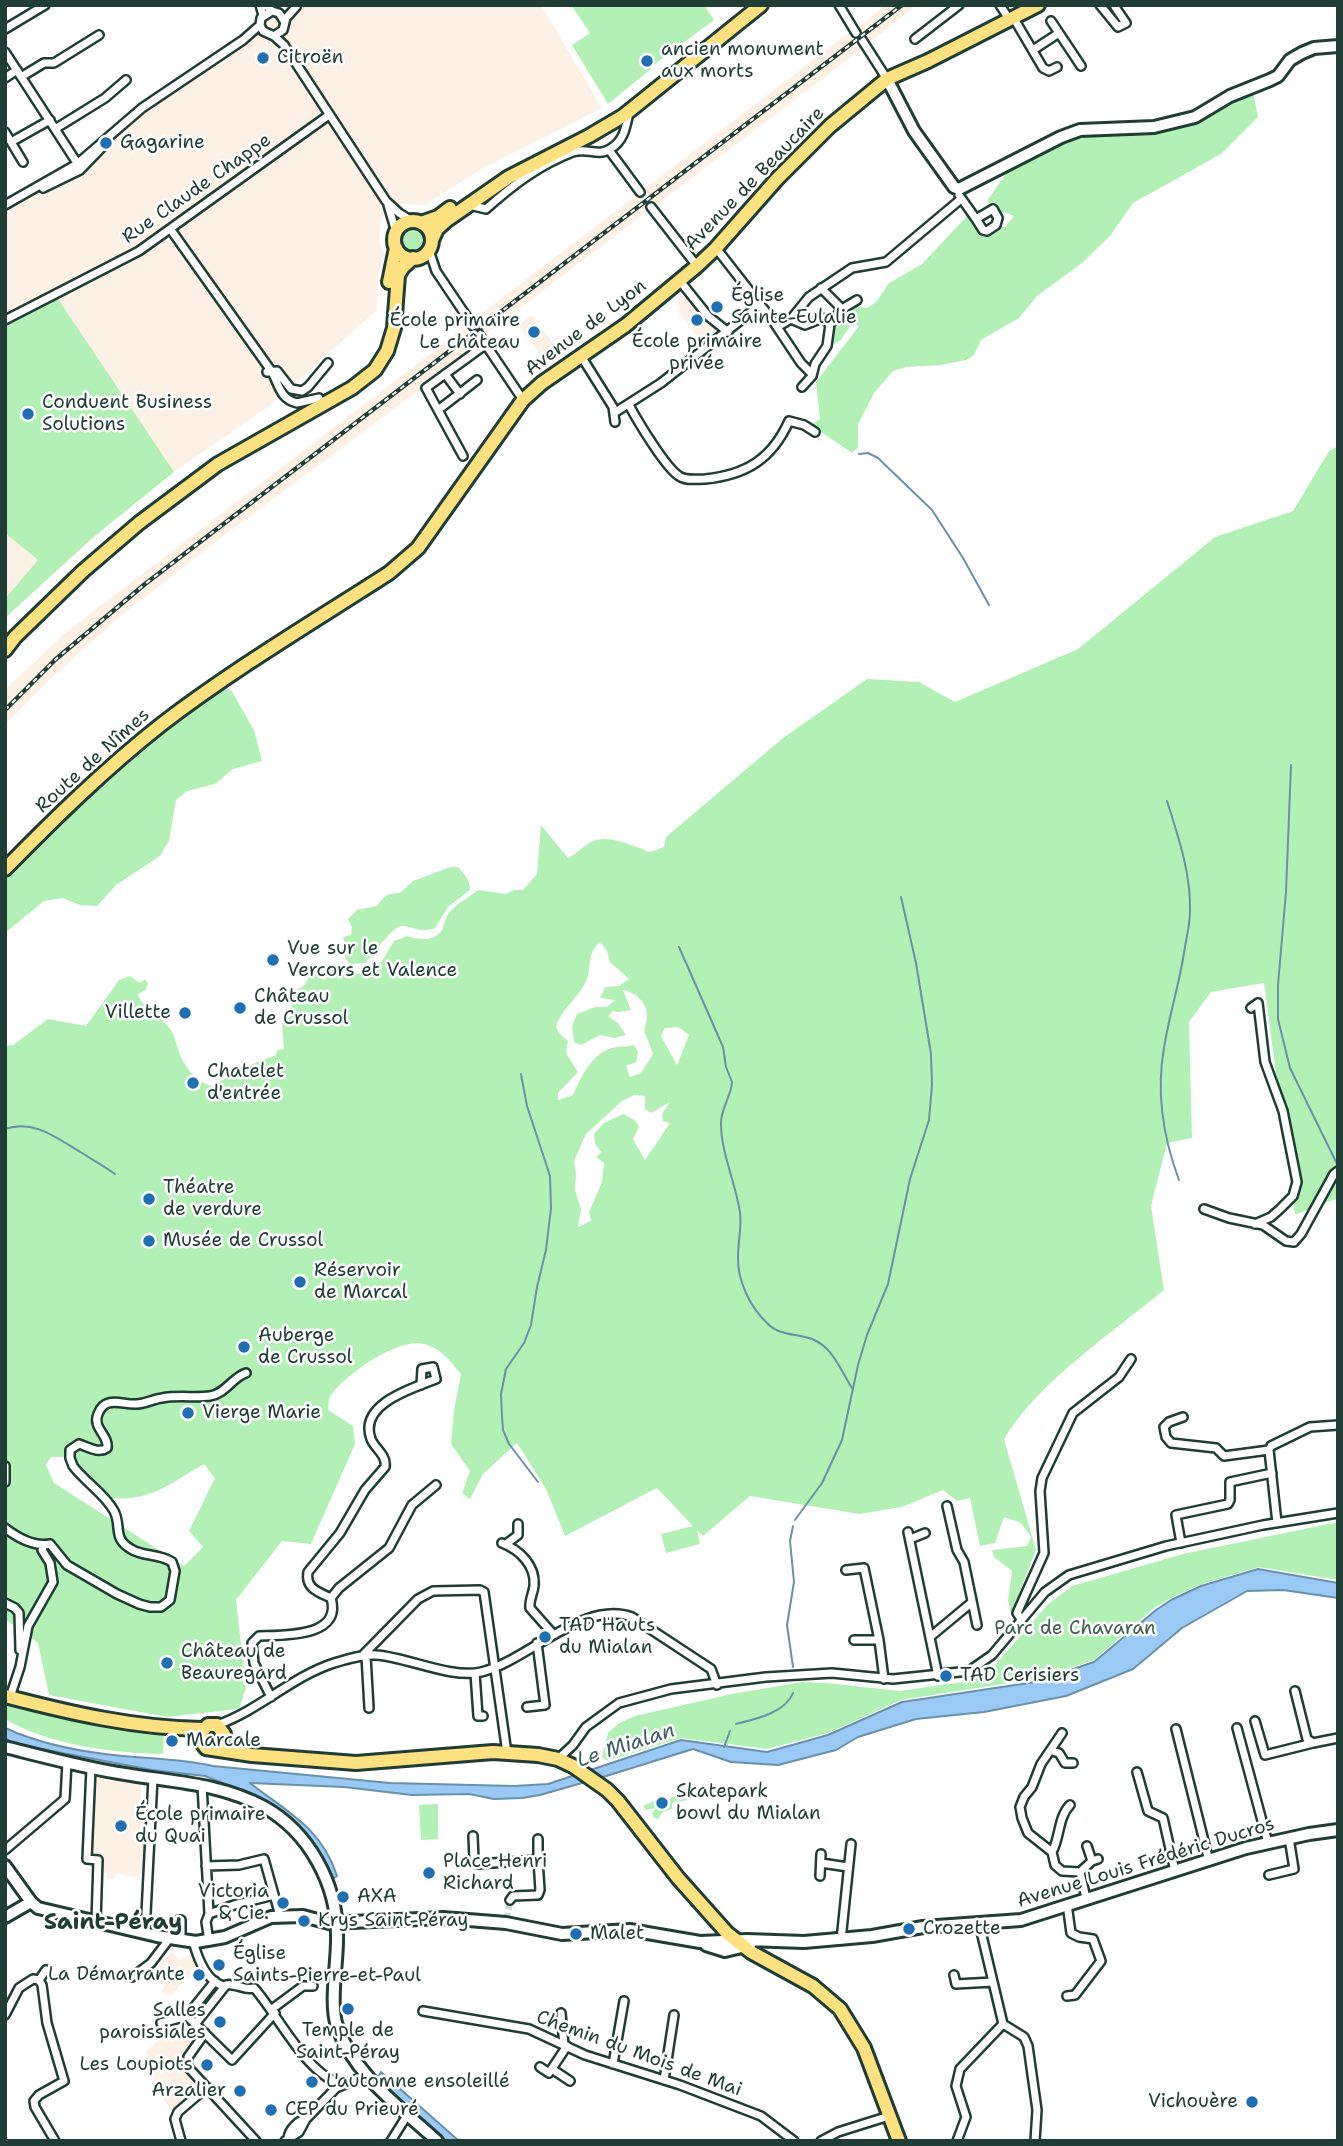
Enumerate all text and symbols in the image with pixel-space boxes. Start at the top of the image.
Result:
place label: ancien monument aux morts [661,39,824,83]
place label: Citroën [277,47,343,69]
marker: Citroën [255,50,271,66]
marker: ancien monument aux morts [639,53,655,69]
street label: Avenue de Beaucaire [680,102,830,256]
street label: Rue Claude Chappe [118,129,276,249]
place label: Gagarine [120,132,205,154]
marker: Gagarine [98,135,114,151]
street label: Avenue de Lyon [521,275,651,381]
place label: Église Sainte-Eulalie [731,285,857,329]
marker: Église Sainte-Eulalie [709,299,725,315]
place label: École primaire Le château [389,310,520,354]
marker: École primaire privée [689,312,705,328]
marker: École primaire Le château [526,324,542,340]
place label: École primaire privée [632,331,762,375]
place label: Conduent Business Solutions [42,392,212,436]
marker: Conduent Business Solutions [20,406,36,422]
street label: Route de Nîmes [31,704,155,818]
place label: Vue sur le Vercors et Valence [287,938,457,982]
marker: Vue sur le Vercors et Valence [265,952,281,968]
place label: Château de Crussol [254,986,349,1030]
marker: Château de Crussol [232,1000,248,1016]
place label: Villette [105,1002,171,1024]
marker: Villette [177,1005,193,1021]
place label: Chatelet d'entrée [207,1061,284,1105]
marker: Chatelet d'entrée [185,1075,201,1091]
place label: Théatre de verdure [163,1177,262,1221]
marker: Théatre de verdure [141,1191,157,1207]
place label: Musée de Crussol [163,1230,323,1252]
marker: Musée de Crussol [141,1233,157,1249]
place label: Réservoir de Marcal [314,1260,407,1304]
marker: Réservoir de Marcal [292,1274,308,1290]
place label: Auberge de Crussol [258,1325,353,1369]
marker: Auberge de Crussol [236,1339,252,1355]
place label: Vierge Marie [202,1402,321,1424]
marker: Vierge Marie [180,1405,196,1421]
place label: TAD Hauts du Mialan [559,1615,655,1659]
park label: Parc de Chavaran [994,1618,1156,1640]
marker: TAD Hauts du Mialan [537,1629,553,1645]
place label: Château de Beauregard [181,1641,287,1685]
marker: Château de Beauregard [159,1655,175,1671]
place label: TAD Cerisiers [960,1665,1080,1687]
marker: TAD Cerisiers [938,1668,954,1684]
water label: Le Mialan [574,1718,678,1774]
place label: Marcale [186,1730,261,1752]
marker: Marcale [164,1733,180,1749]
place label: Skatepark bowl du Mialan [676,1781,821,1825]
marker: Skatepark bowl du Mialan [654,1795,670,1811]
place label: École primaire du Quai [135,1804,266,1848]
street label: Avenue Louis Frédéric Ducros [1015,1813,1277,1913]
marker: École primaire du Quai [113,1818,129,1834]
place label: Place Henri Richard [443,1851,547,1895]
marker: Place Henri Richard [421,1865,437,1881]
place label: Victoria & Cie. [198,1881,269,1925]
place label: AXA [357,1886,396,1908]
marker: AXA [335,1889,351,1905]
marker: Victoria & Cie. [275,1895,291,1911]
district label: Saint-Péray [44,1909,182,1937]
place label: Krys Saint-Péray [318,1910,468,1932]
marker: Krys Saint-Péray [296,1913,312,1929]
place label: Crozette [923,1918,1001,1940]
marker: Crozette [901,1921,917,1937]
place label: Malet [590,1923,644,1945]
marker: Malet [568,1926,584,1942]
place label: Église Saints-Pierre-et-Paul [233,1943,421,1987]
marker: Église Saints-Pierre-et-Paul [211,1957,227,1973]
place label: La Démarrante [48,1964,185,1986]
marker: La Démarrante [191,1967,207,1983]
place label: Salles paroissiales [99,2000,206,2044]
marker: Temple de Saint-Péray [340,2001,356,2017]
street label: Chemin du Mois de Mai [533,2006,745,2102]
marker: Salles paroissiales [212,2014,228,2030]
place label: Temple de Saint-Péray [296,2020,400,2064]
place label: Les Loupiots [79,2054,193,2076]
marker: Les Loupiots [199,2057,215,2073]
place label: L'automne ensoleillé [326,2071,510,2093]
marker: L'automne ensoleillé [304,2074,320,2090]
place label: Arzalier [151,2080,226,2102]
marker: Arzalier [232,2083,248,2099]
place label: Vichouère [1148,2091,1238,2113]
marker: Vichouère [1244,2094,1260,2110]
place label: CEP du Prieuré [285,2099,419,2121]
marker: CEP du Prieuré [263,2102,279,2118]

